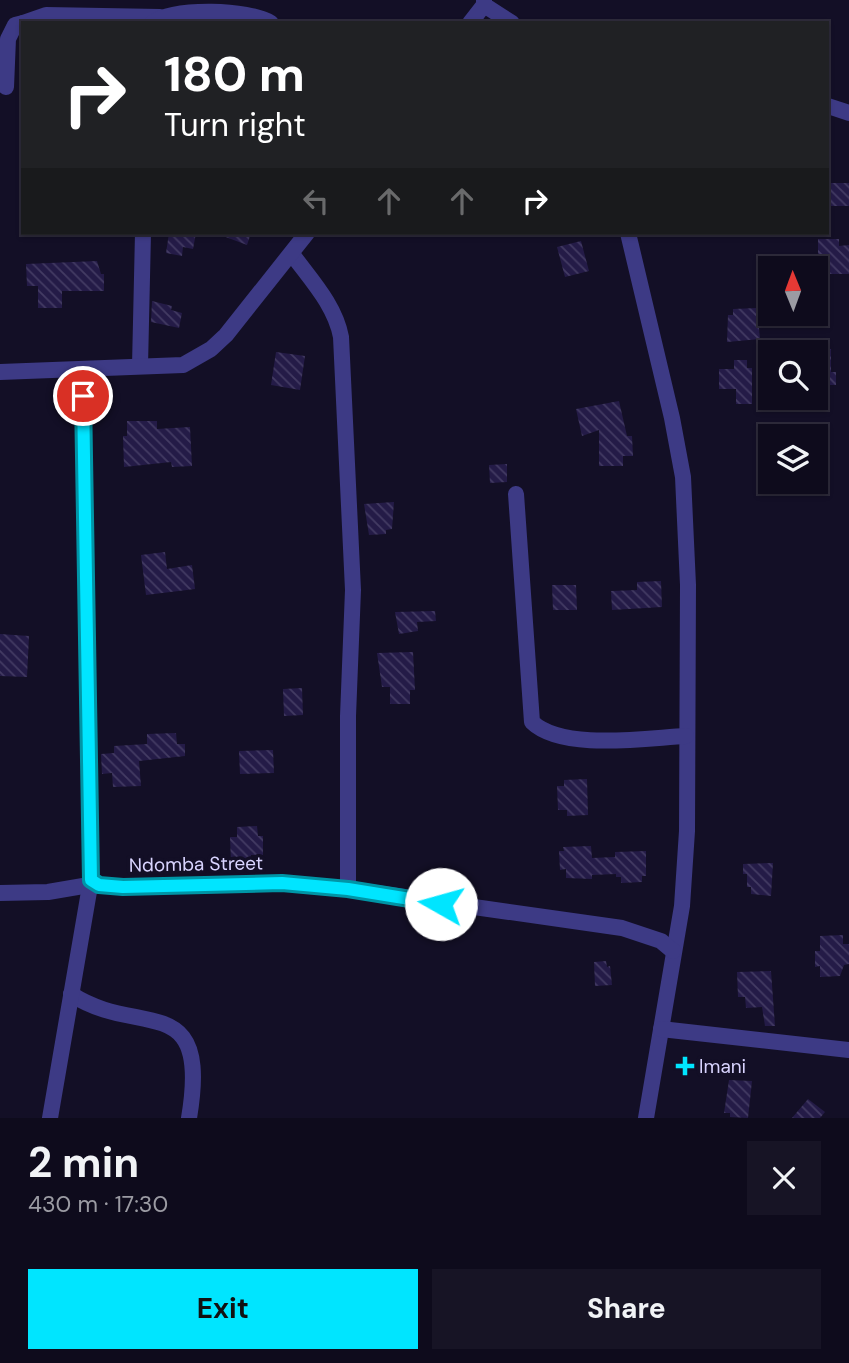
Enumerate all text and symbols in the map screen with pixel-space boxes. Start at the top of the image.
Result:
text: 180 m [164,42,305,106]
icon: right [49,49,140,140]
text: Turn right [164,104,306,146]
icon: left [297,182,335,220]
icon: ahead [370,182,408,220]
icon: ahead [443,182,481,220]
icon: right [516,182,554,220]
north arrow [758,256,828,326]
map controls [758,256,828,494]
button: search [758,340,828,410]
pin [53,366,113,426]
icon: arrive [64,377,102,415]
button: layers [758,424,828,494]
street label: Ndomba Street [129,850,263,878]
position arrow [404,867,478,941]
place label: Imani [699,1054,746,1079]
marker: Imani [677,1058,693,1074]
text: 2 min [28,1135,139,1190]
button: close [747,1141,821,1215]
text: 430 m · 17:30 [28,1189,168,1219]
button: Exit [28,1269,418,1349]
button: Share [432,1269,821,1349]

